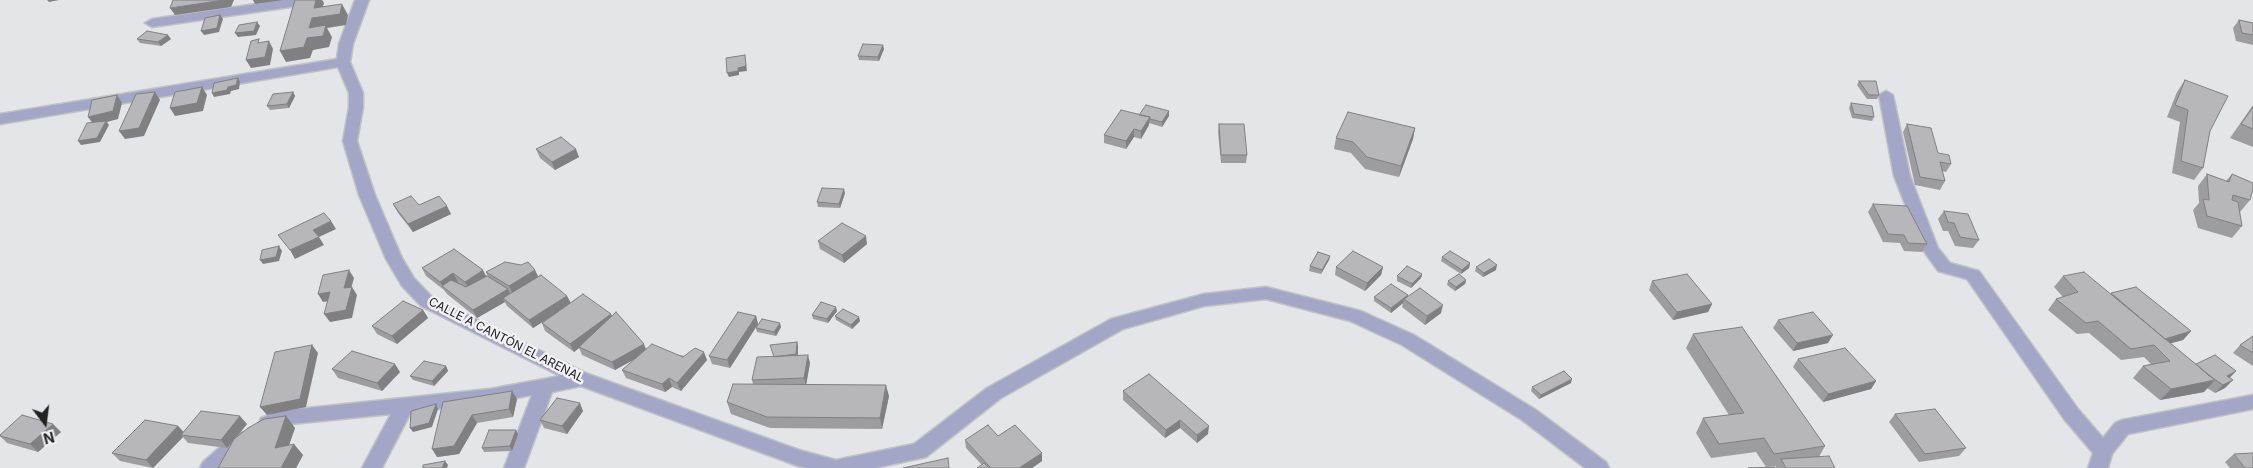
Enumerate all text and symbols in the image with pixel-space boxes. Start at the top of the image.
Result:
street label: CALLE A CANTÓN EL ARENAL [426,295,586,385]
north arrow [20,398,70,448]
text: N [42,428,56,448]

